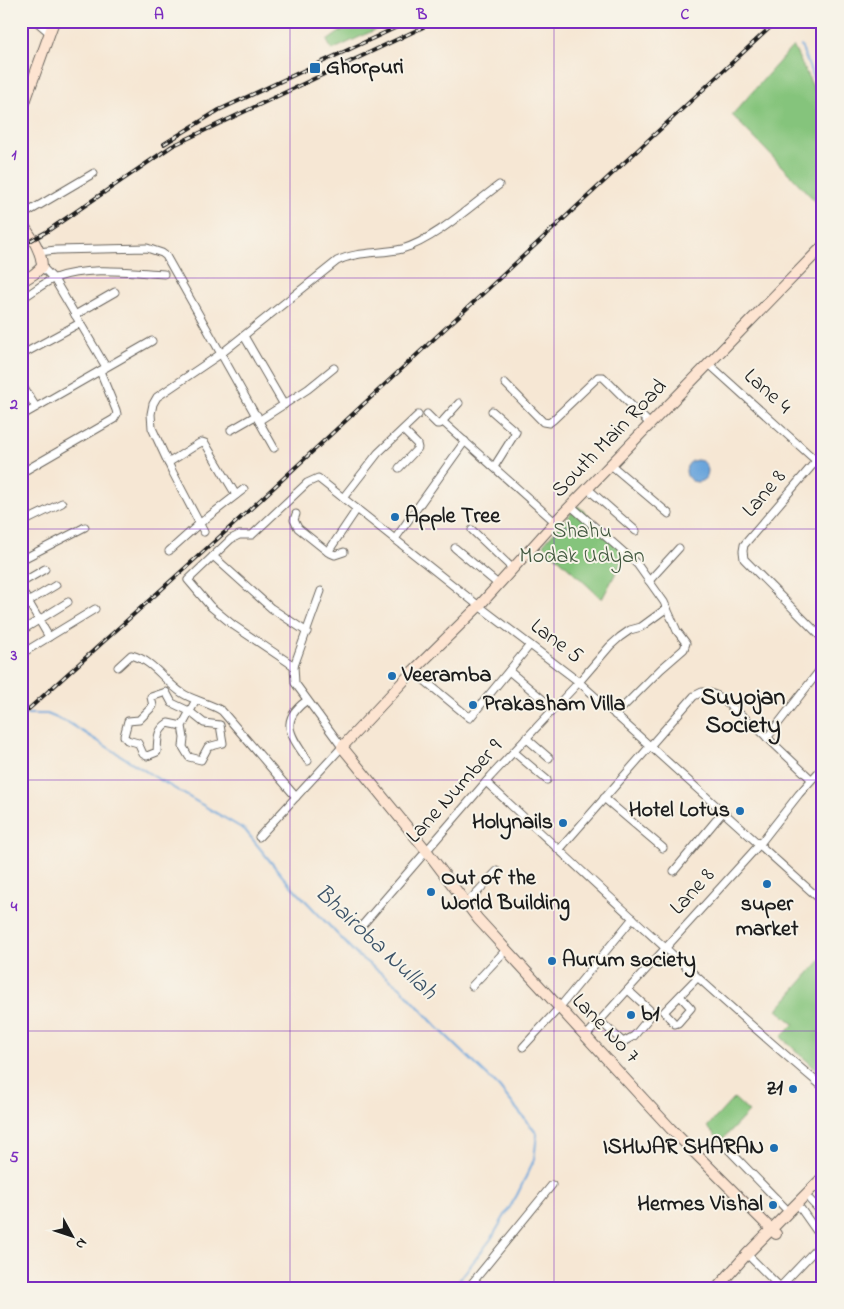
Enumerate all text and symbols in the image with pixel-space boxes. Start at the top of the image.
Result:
text: A [154,3,164,27]
text: B [416,3,428,27]
text: C [681,3,690,27]
place label: Ghorpuri [326,52,404,84]
marker: Ghorpuri [308,61,322,75]
text: 1 [11,143,17,167]
street label: Lane 4 [736,362,798,422]
street label: South Main Road [545,372,675,506]
text: 2 [9,393,18,417]
street label: Lane 8 [735,463,795,525]
place label: Apple Tree [405,501,501,533]
marker: Apple Tree [389,511,401,523]
park label: Shahu Modak Udyan [519,516,645,574]
street label: Lane 5 [523,612,589,672]
text: 3 [10,644,18,668]
place label: Veeramba [401,660,491,692]
marker: Veeramba [386,670,398,682]
district label: Suyojan Society [701,681,786,745]
place label: Prakasham Villa [483,689,626,721]
marker: Prakasham Villa [467,699,479,711]
street label: Lane Number 9 [399,732,511,851]
place label: Hotel Lotus [629,795,730,827]
marker: Hotel Lotus [734,805,746,817]
place label: Holynails [472,807,553,840]
marker: Holynails [557,817,569,829]
street label: Lane 8 [663,861,723,923]
place label: Out of the World Building [441,863,570,921]
water label: Bhairoba Nullah [306,877,445,1010]
marker: super market [761,878,773,890]
marker: Out of the World Building [425,886,437,898]
place label: super market [736,889,799,946]
text: 4 [10,895,18,919]
place label: Aurum society [562,945,696,978]
marker: Aurum society [546,955,558,967]
street label: Lane No 7 [563,987,647,1071]
place label: b1 [641,999,660,1031]
marker: b1 [625,1009,637,1021]
place label: z1 [767,1073,783,1105]
marker: z1 [787,1083,799,1095]
place label: ISHWAR SHARAN [603,1132,764,1164]
marker: ISHWAR SHARAN [768,1142,780,1154]
text: 5 [9,1146,19,1170]
place label: Hermes Vishal [637,1189,763,1221]
marker: Hermes Vishal [767,1199,779,1211]
north arrow [48,1212,98,1262]
text: N [70,1233,92,1254]

